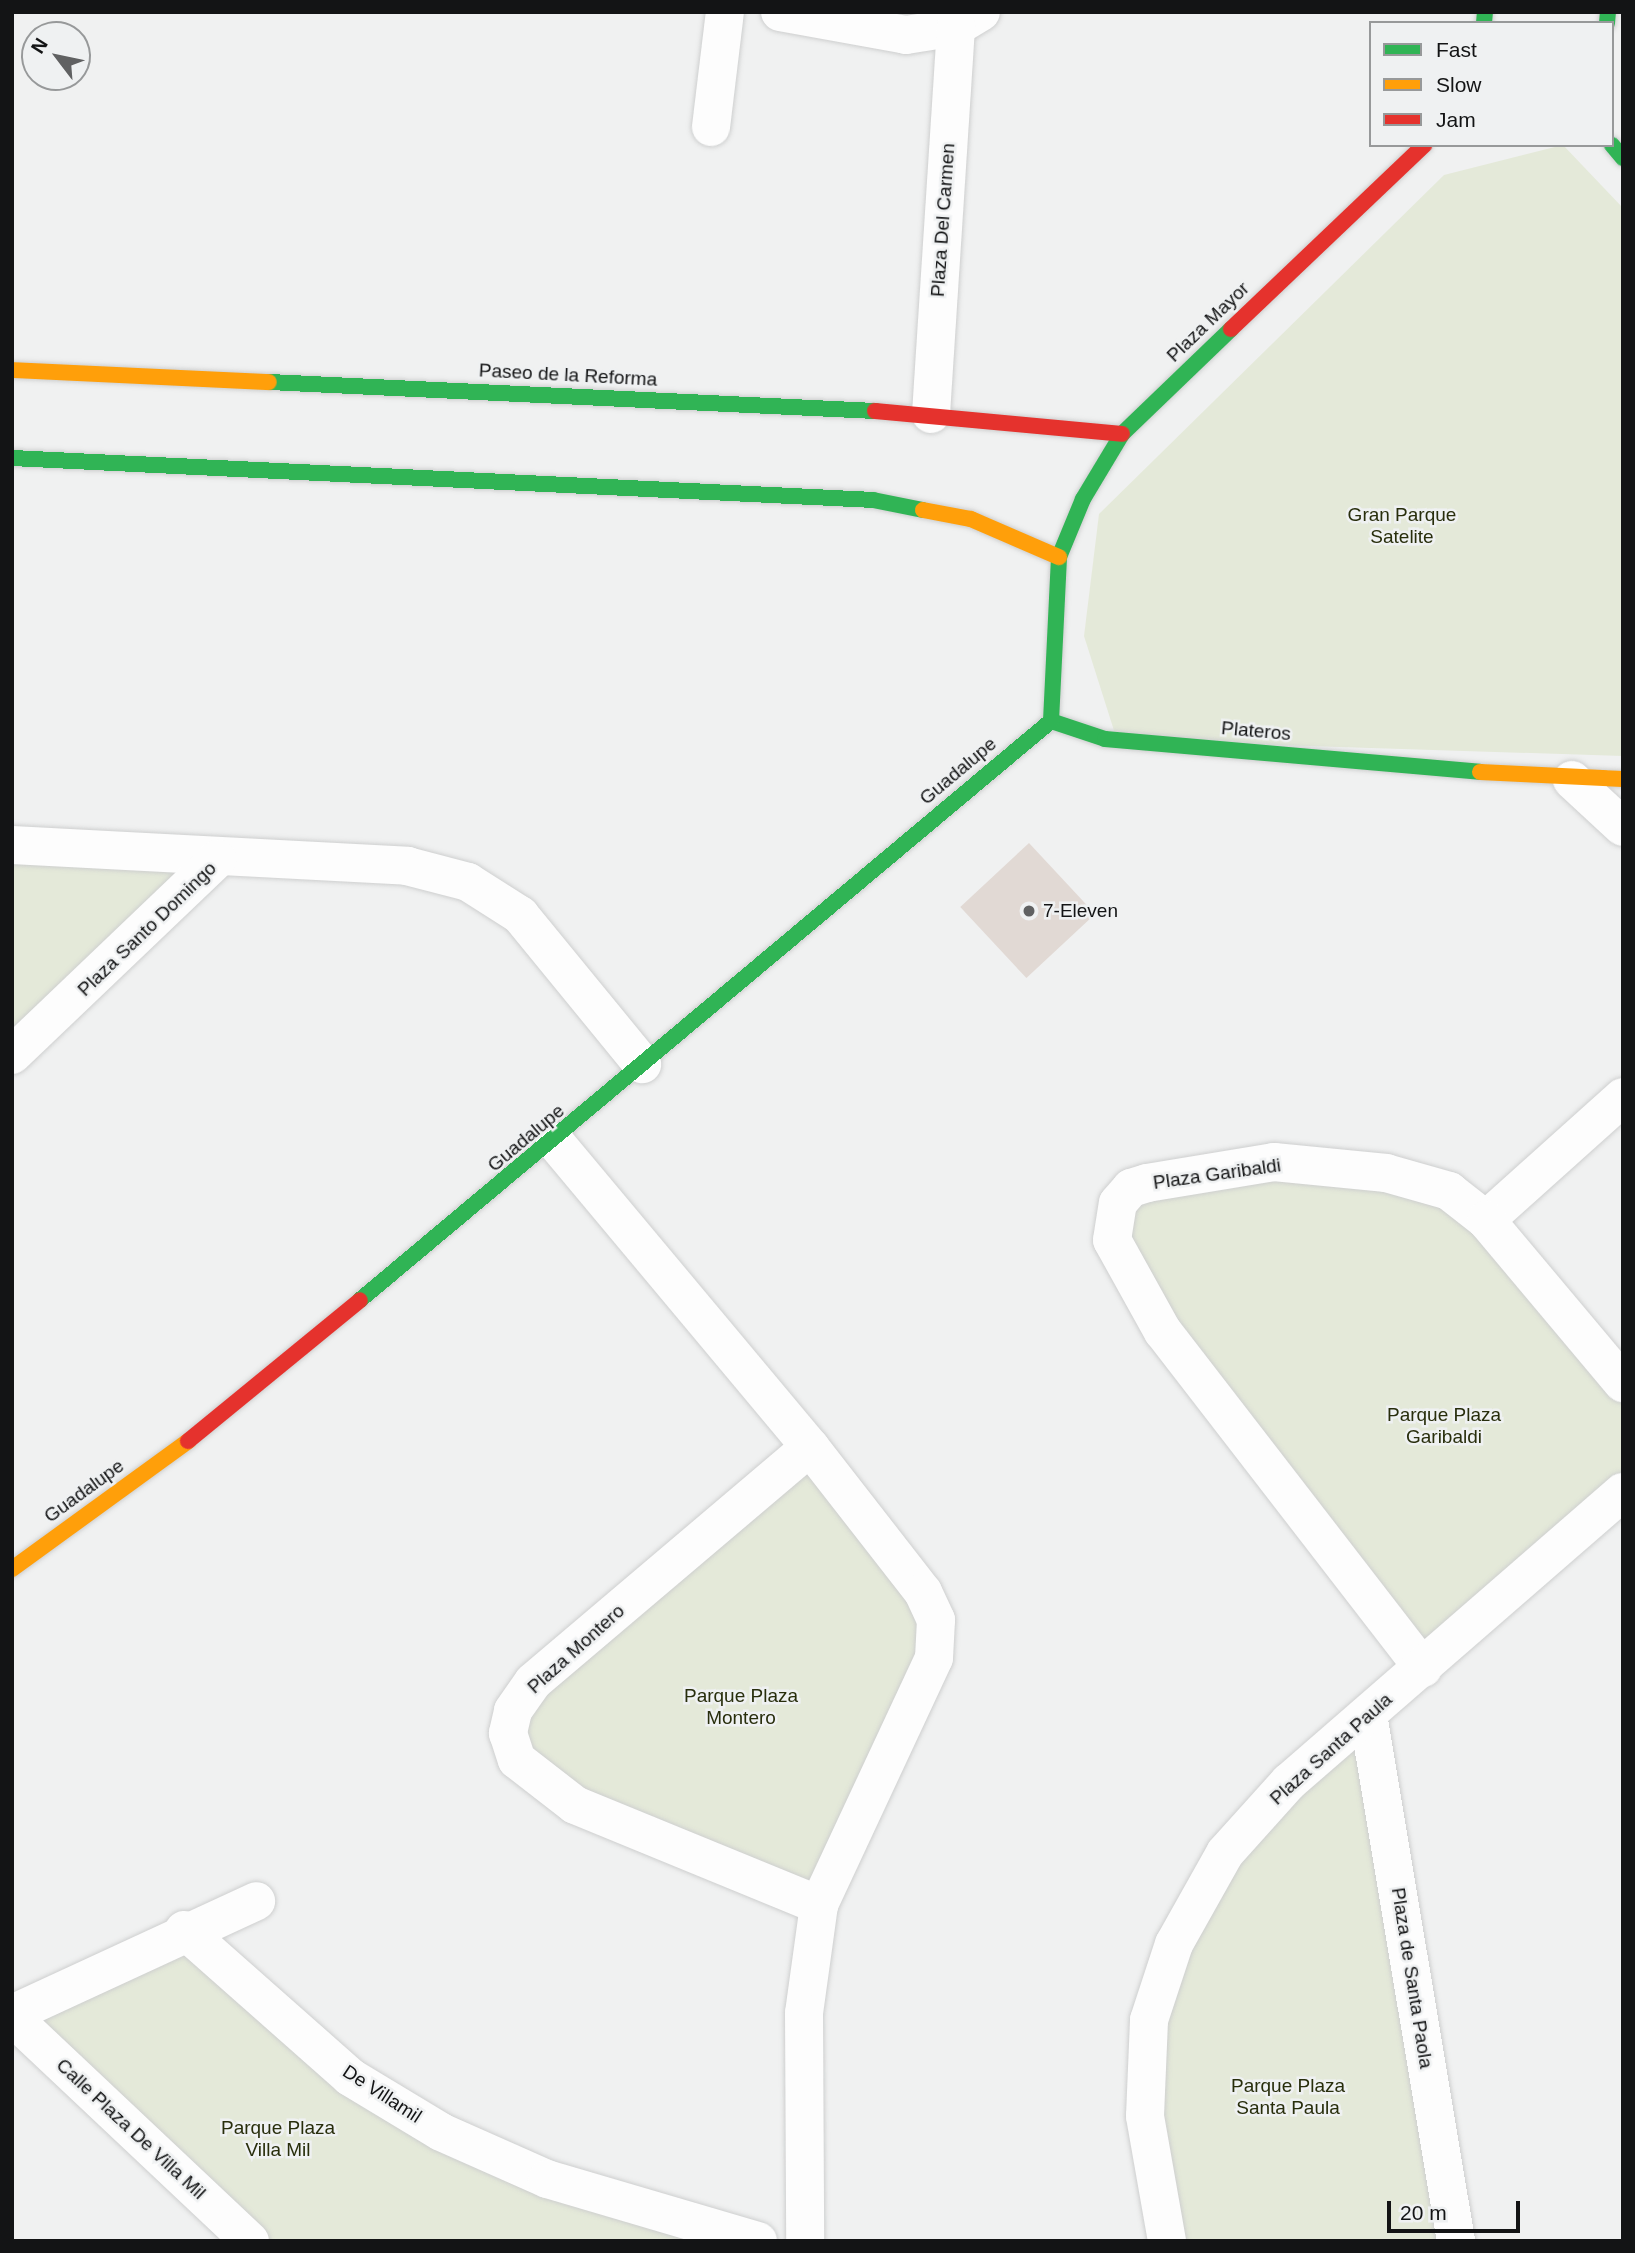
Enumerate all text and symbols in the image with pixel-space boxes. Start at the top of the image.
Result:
north arrow [21,21,91,91]
legend [1369,21,1614,147]
text: N [27,34,52,57]
text: Fast [1436,38,1477,61]
text: Slow [1436,73,1482,96]
text: Jam [1436,108,1476,131]
street label: Plaza Del Carmen [926,142,960,298]
street label: Plaza Mayor [1162,277,1254,367]
street label: Paseo de la Reforma [478,359,658,391]
park label: Gran Parque Satelite [1348,504,1456,548]
street label: Plateros [1220,717,1292,745]
street label: Guadalupe [915,732,1001,810]
street label: Plaza Santo Domingo [73,857,221,1001]
place label: 7-Eleven [1043,900,1118,922]
marker: 7-Eleven [1021,903,1037,919]
street label: Guadalupe [483,1099,569,1177]
street label: Plaza Garibaldi [1152,1154,1282,1194]
park label: Parque Plaza Garibaldi [1387,1404,1501,1448]
street label: Guadalupe [40,1454,128,1528]
street label: Plaza Montero [523,1600,629,1698]
park label: Parque Plaza Montero [684,1685,798,1729]
street label: Plaza Santa Paula [1265,1688,1397,1810]
street label: Plaza de Santa Paola [1386,1886,1438,2070]
street label: Calle Plaza De Villa Mil [52,2054,210,2204]
street label: De Villamil [338,2060,426,2128]
park label: Parque Plaza Santa Paula [1231,2075,1345,2119]
park label: Parque Plaza Villa Mil [221,2117,335,2161]
scale bar [1390,2186,1523,2230]
text: 20 m [1400,2201,1447,2224]

